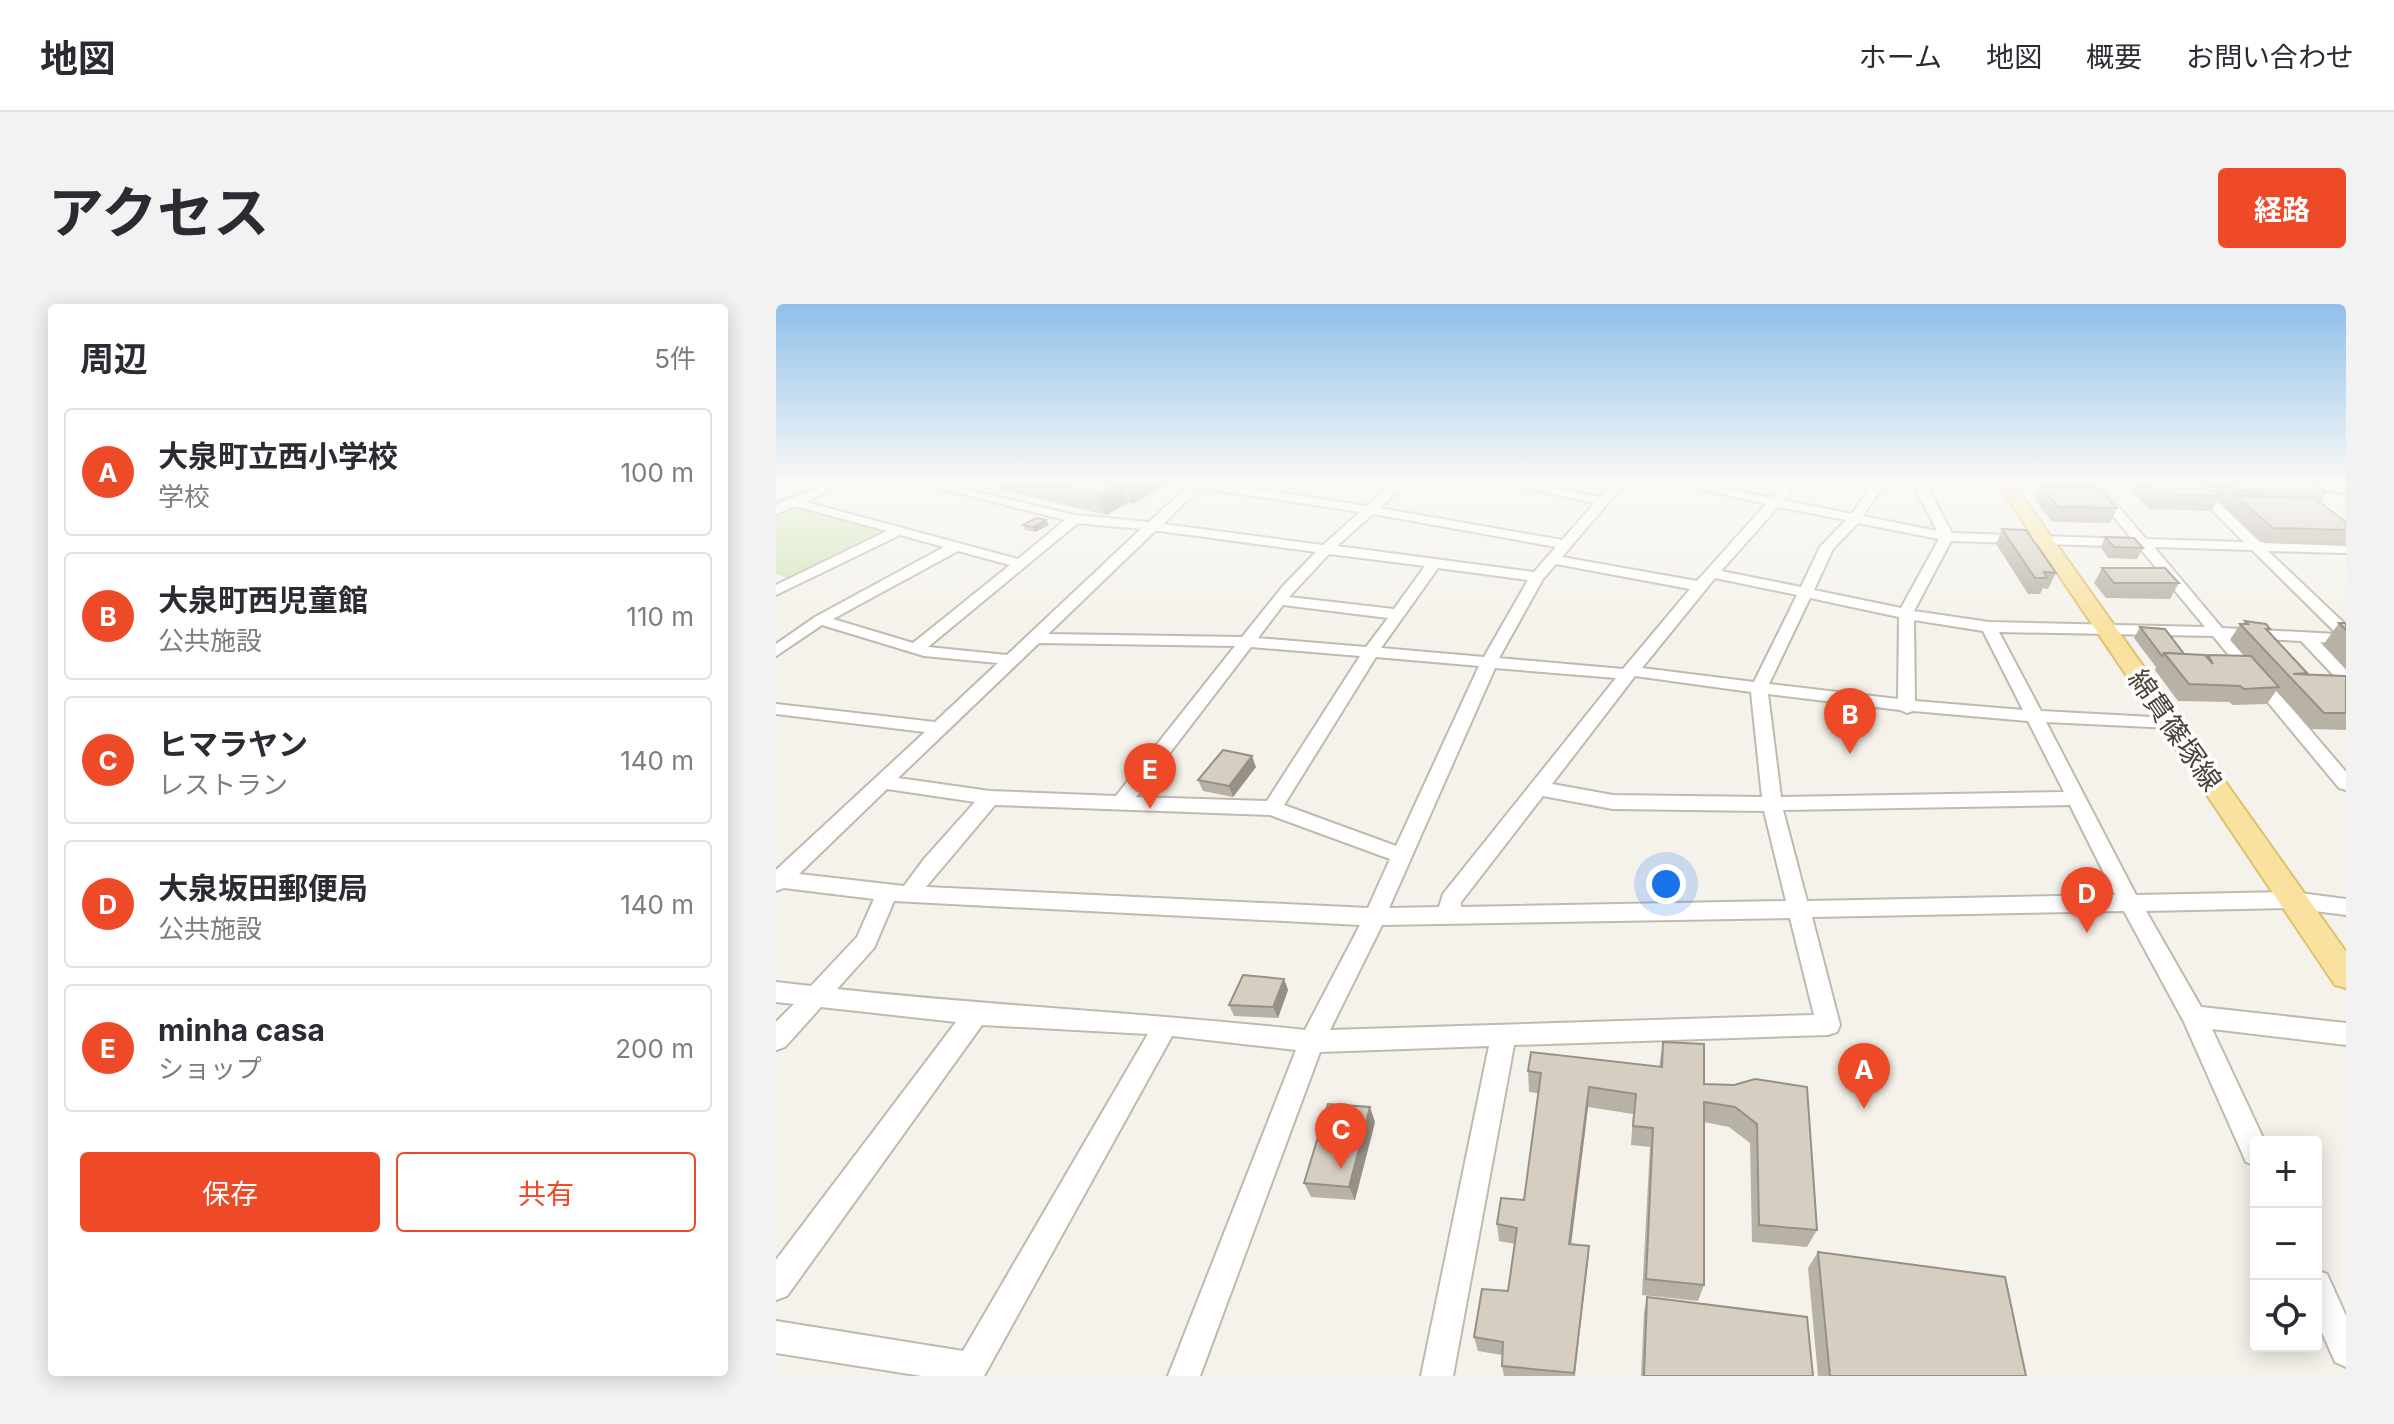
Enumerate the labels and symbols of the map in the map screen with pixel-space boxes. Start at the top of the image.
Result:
street label: 綿貫篠塚線 [2121,663,2229,797]
pin: B [1824,688,1876,754]
pin: E [1124,743,1176,809]
your location [1646,864,1686,904]
pin: D [2061,867,2113,933]
pin: A [1838,1043,1890,1109]
pin: C [1315,1103,1367,1169]

